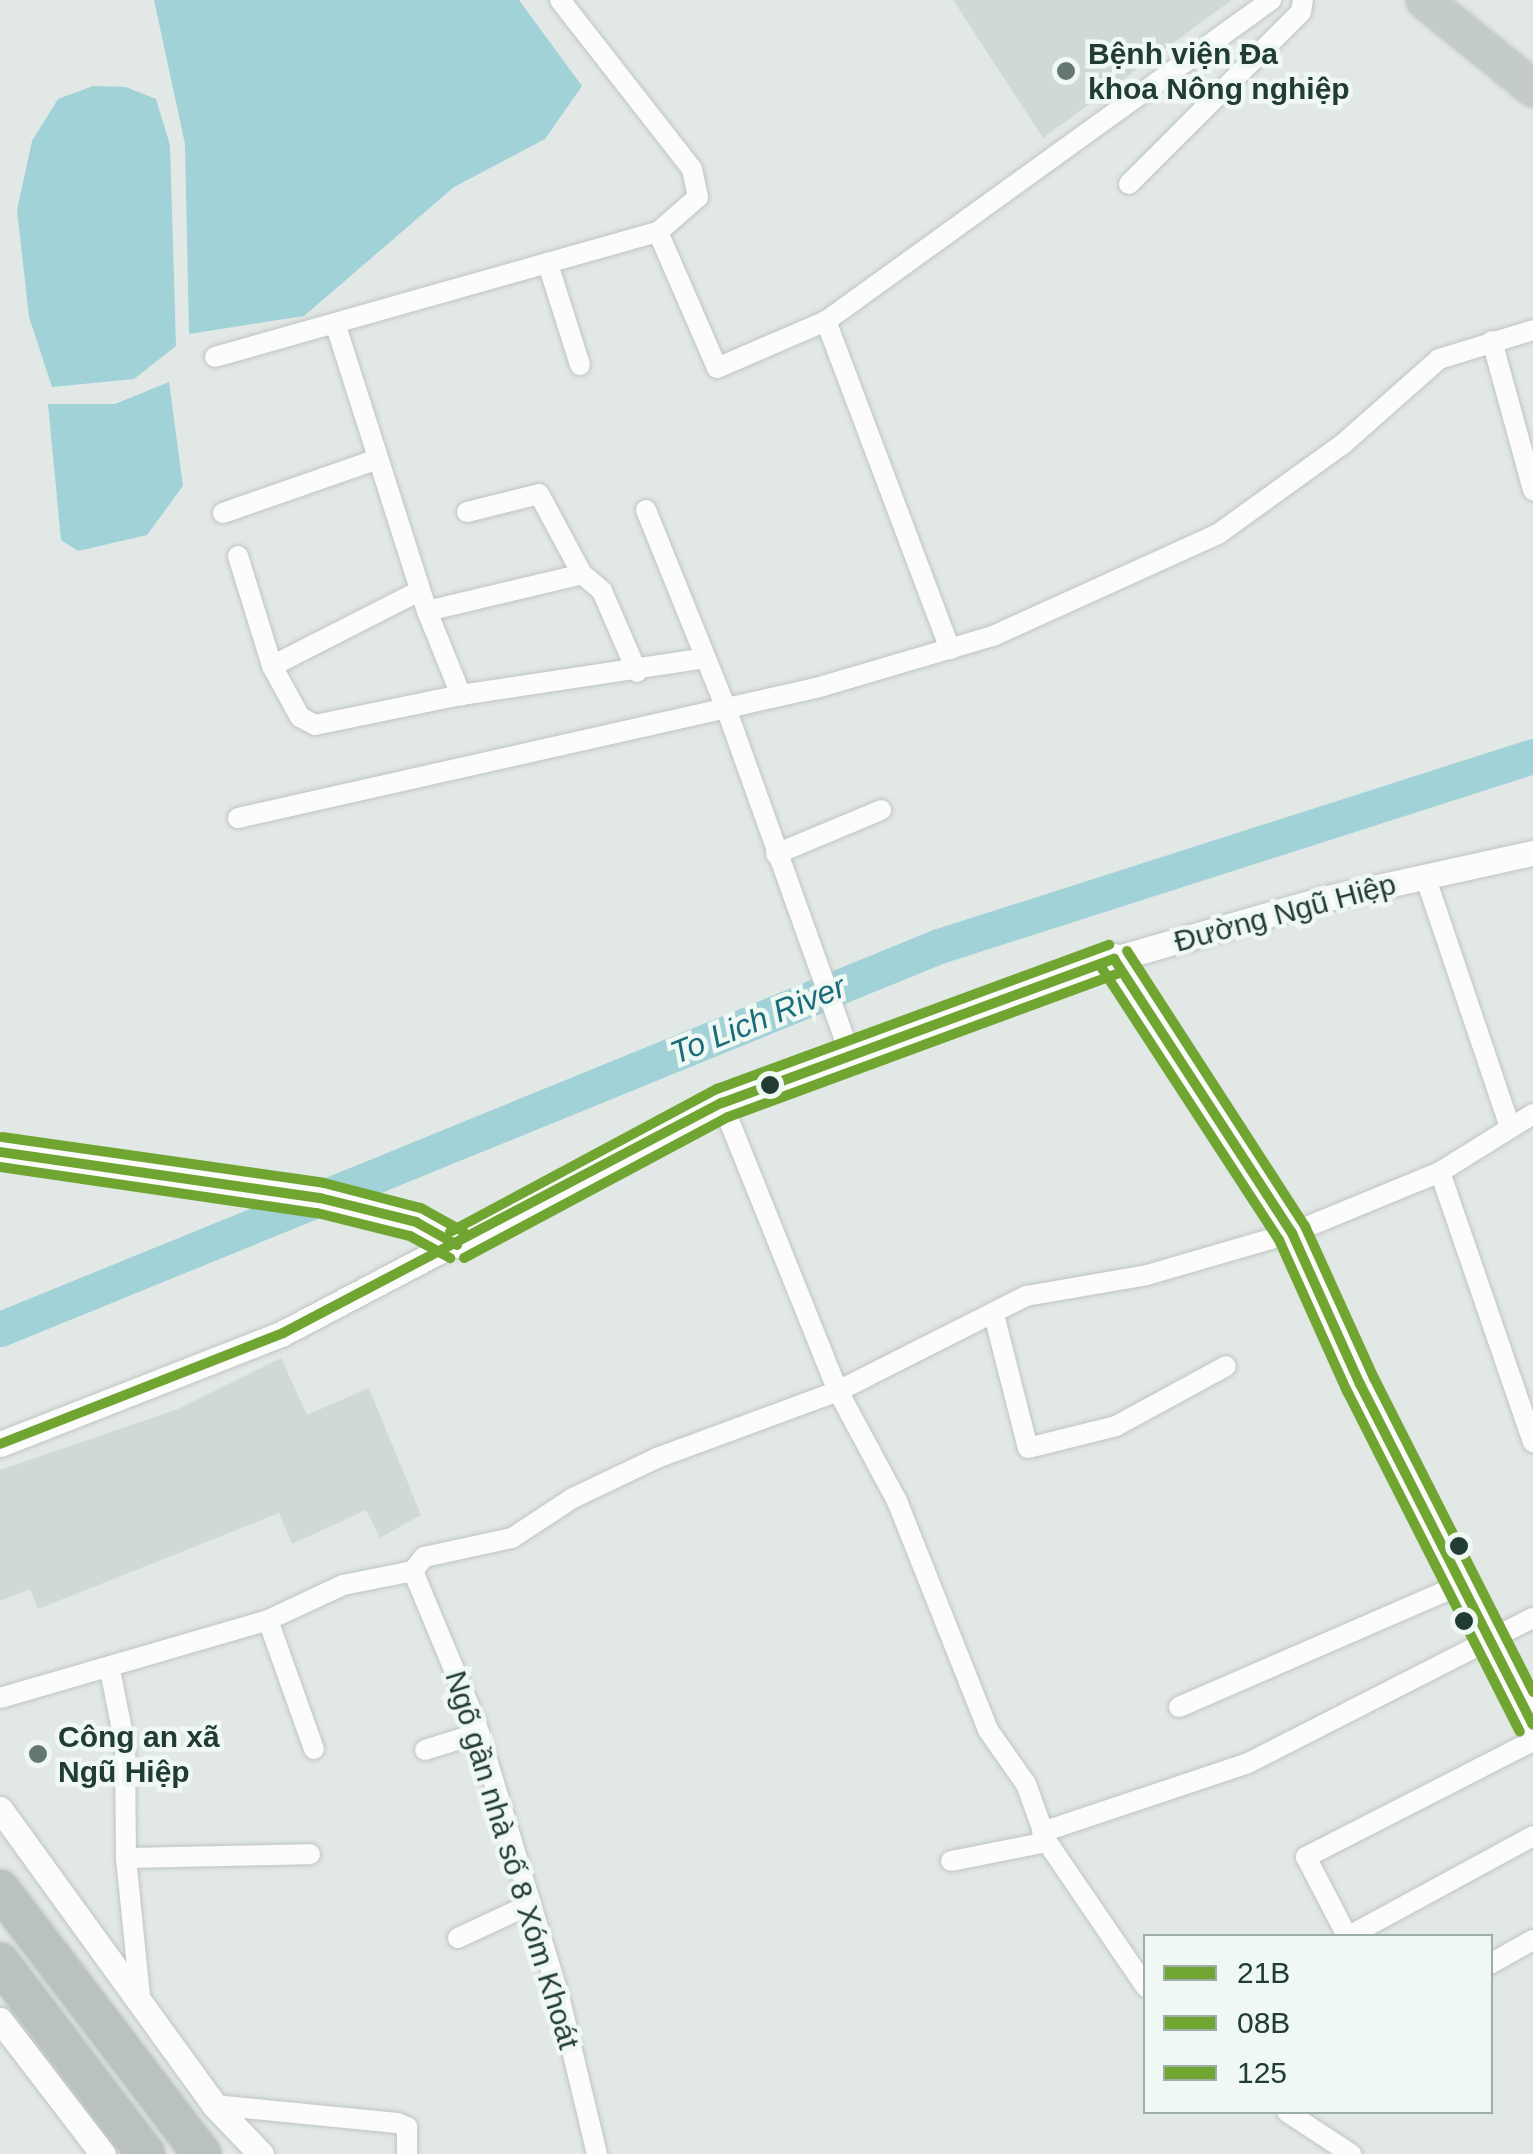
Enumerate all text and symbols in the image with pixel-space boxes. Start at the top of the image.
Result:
place label: Bệnh viện Đa khoa Nông nghiệp [1088,36,1350,106]
marker: Bệnh viện Đa khoa Nông nghiệp [1053,58,1079,84]
street label: Đường Ngũ Hiệp [1170,866,1400,960]
water label: To Lich River [665,967,851,1073]
unlabelled marker [760,1075,780,1095]
unlabelled marker [1449,1536,1469,1556]
unlabelled marker [1454,1611,1474,1631]
street label: Ngõ gần nhà số 8 Xóm Khoát [437,1667,587,2053]
place label: Công an xã Ngũ Hiệp [58,1719,220,1790]
marker: Công an xã Ngũ Hiệp [27,1743,49,1765]
legend [1143,1934,1493,2114]
text: 21B [1237,1956,1290,1989]
text: 08B [1237,2006,1290,2039]
text: 125 [1237,2056,1287,2089]

